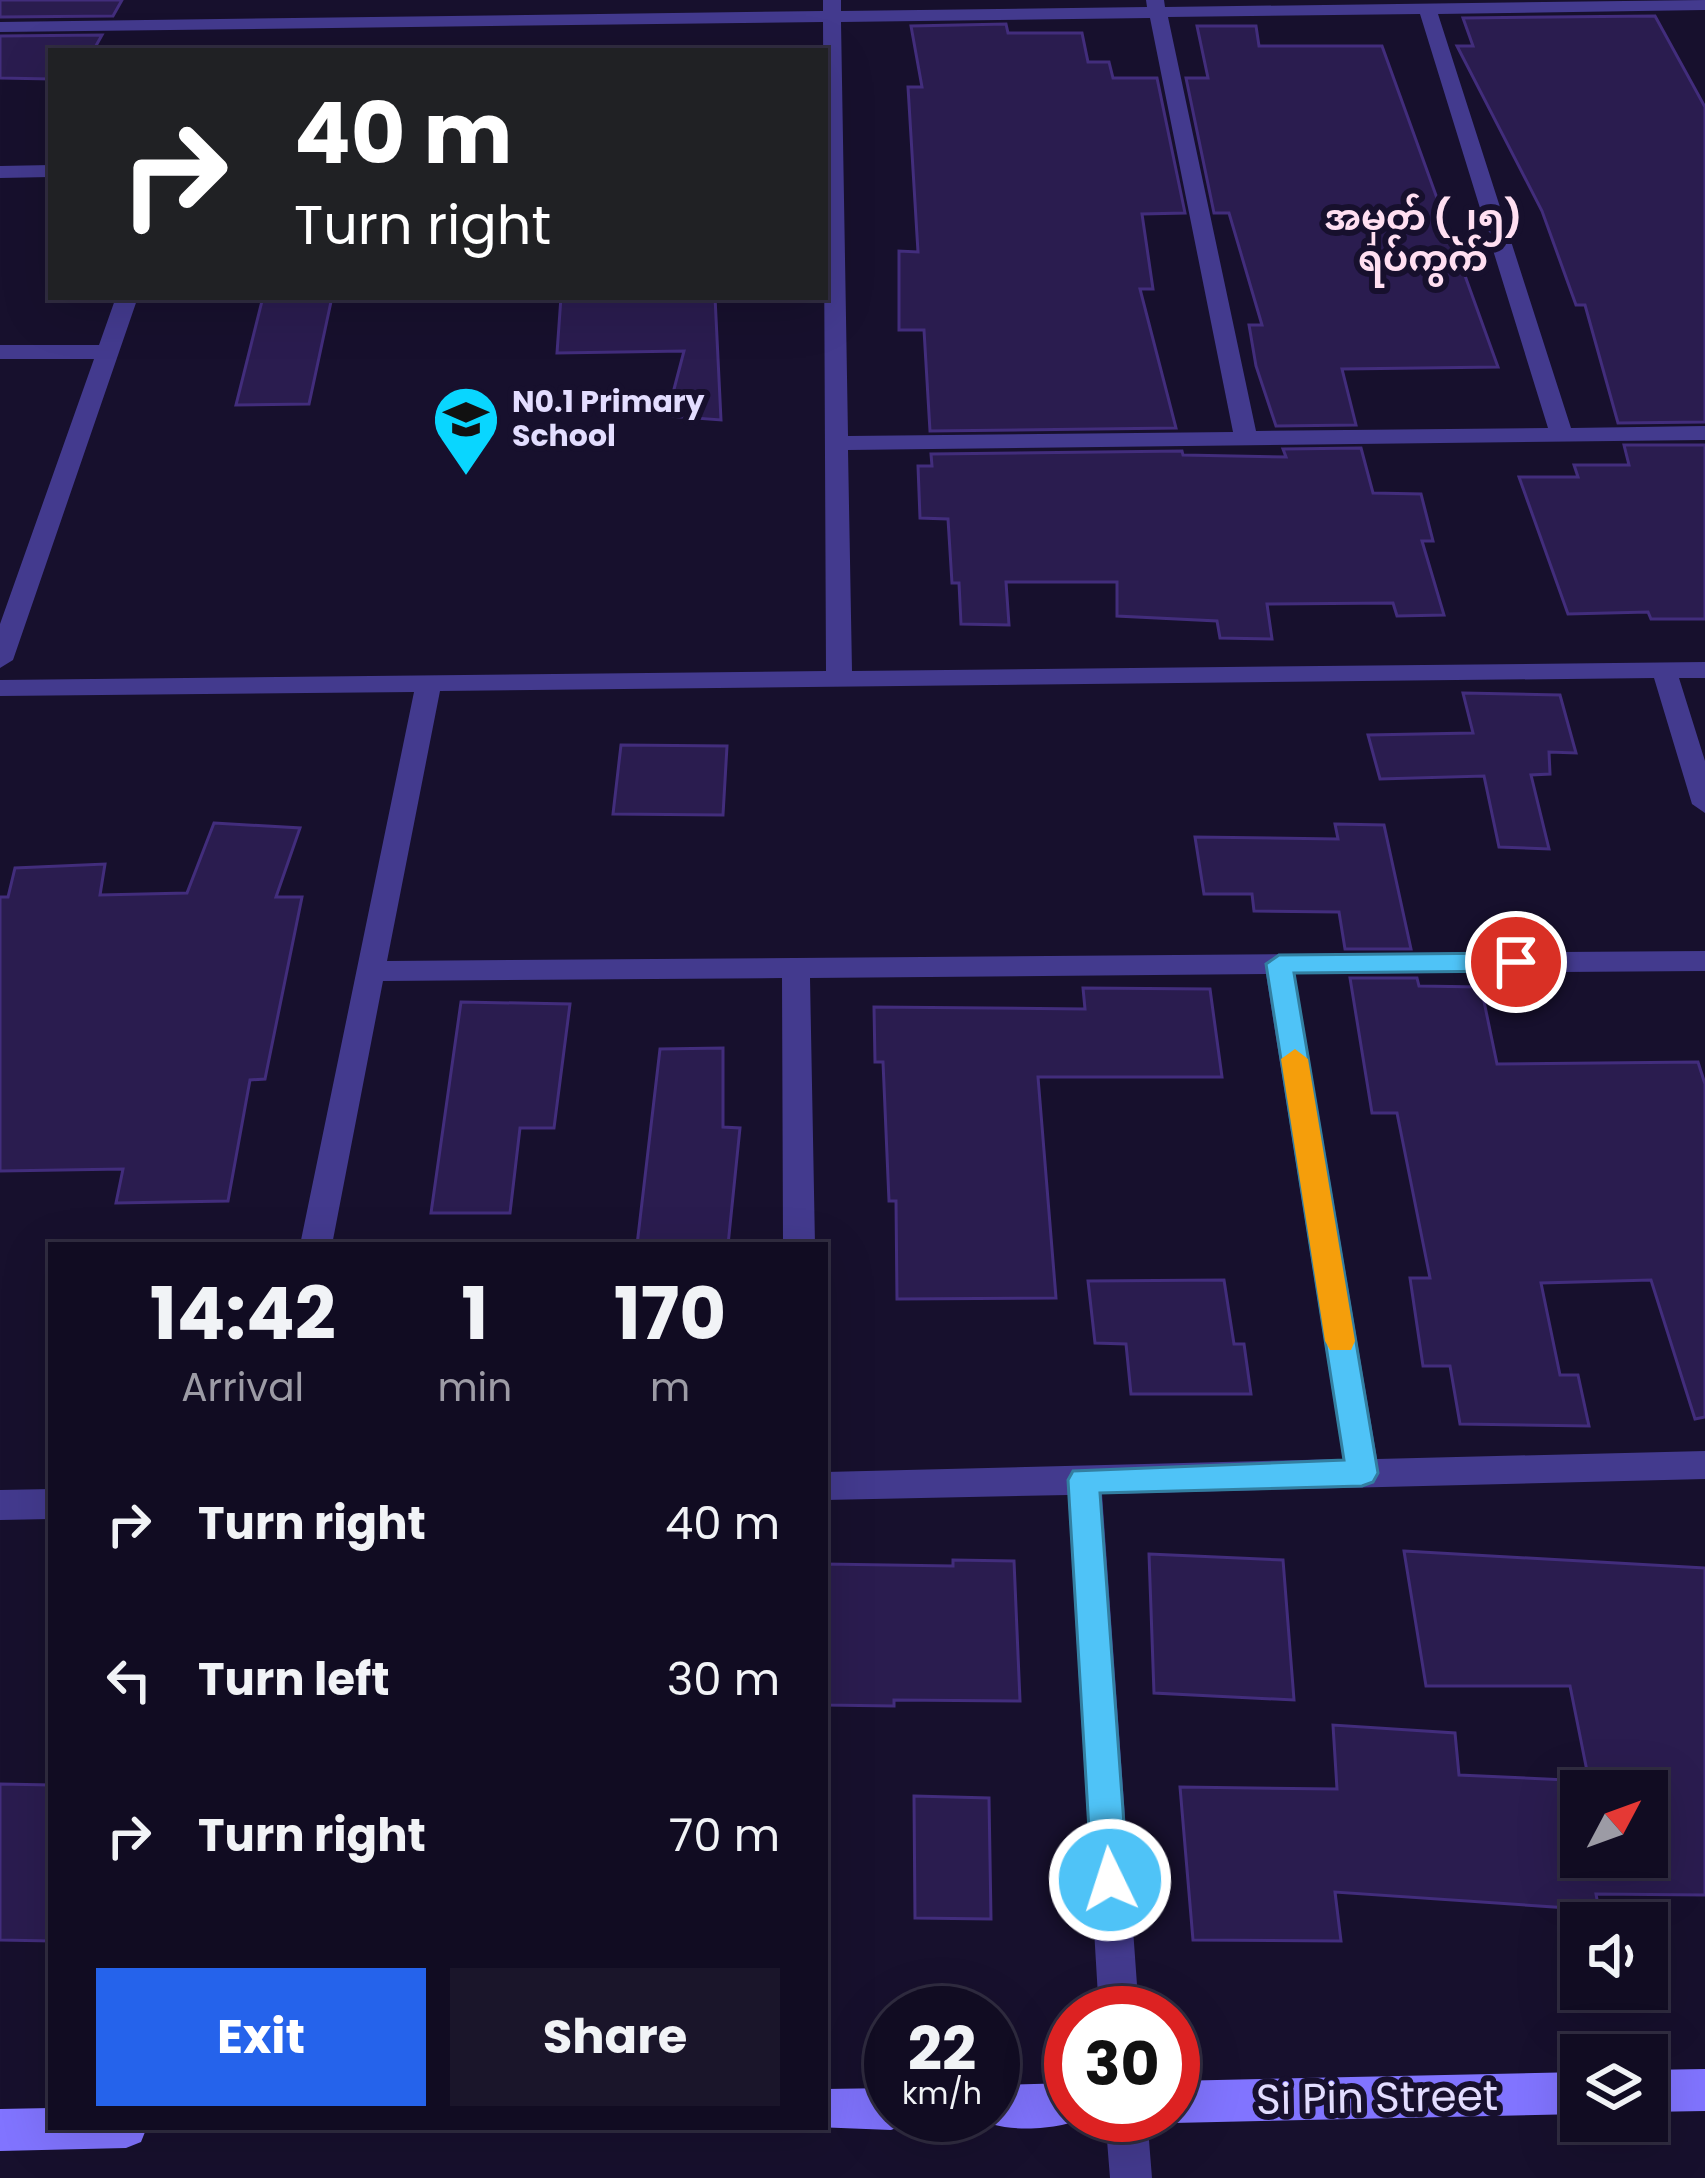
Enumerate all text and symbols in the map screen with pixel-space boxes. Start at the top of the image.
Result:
text: 40 m [294,75,512,192]
icon: right [96,96,252,252]
text: Turn right [294,187,551,263]
district label: အမှတ် (၂၅) ရပ်ကွက် [1324,192,1522,288]
place label: N0.1 Primary School [512,380,705,457]
school or university icon: N0.1 Primary School [431,384,501,478]
pin [1465,911,1567,1013]
icon: arrive [1483,929,1549,995]
text: 14:42 [150,1263,336,1364]
text: 1 [461,1263,488,1364]
text: 170 [614,1263,726,1364]
text: Arrival [181,1360,304,1415]
text: min [437,1360,512,1415]
text: m [650,1360,690,1415]
icon: right [96,1491,162,1557]
text: Turn right [198,1492,426,1555]
text: 40 m [665,1492,780,1555]
icon: left [96,1647,162,1713]
text: Turn left [198,1648,390,1711]
text: 30 m [667,1648,780,1711]
north arrow [1560,1770,1668,1878]
map controls [1560,1770,1668,2142]
icon: right [96,1803,162,1869]
text: Turn right [198,1804,426,1867]
text: 70 m [669,1804,780,1867]
position arrow [1047,1817,1173,1943]
button: sound [1560,1902,1668,2010]
button: Exit [96,1968,426,2106]
button: Share [450,1968,780,2106]
speed limit sign: 30 [1044,1986,1200,2142]
text: 22 [908,2007,976,2091]
button: layers [1560,2034,1668,2142]
street label: Si Pin Street [1256,2066,1498,2129]
text: km/h [902,2072,982,2115]

